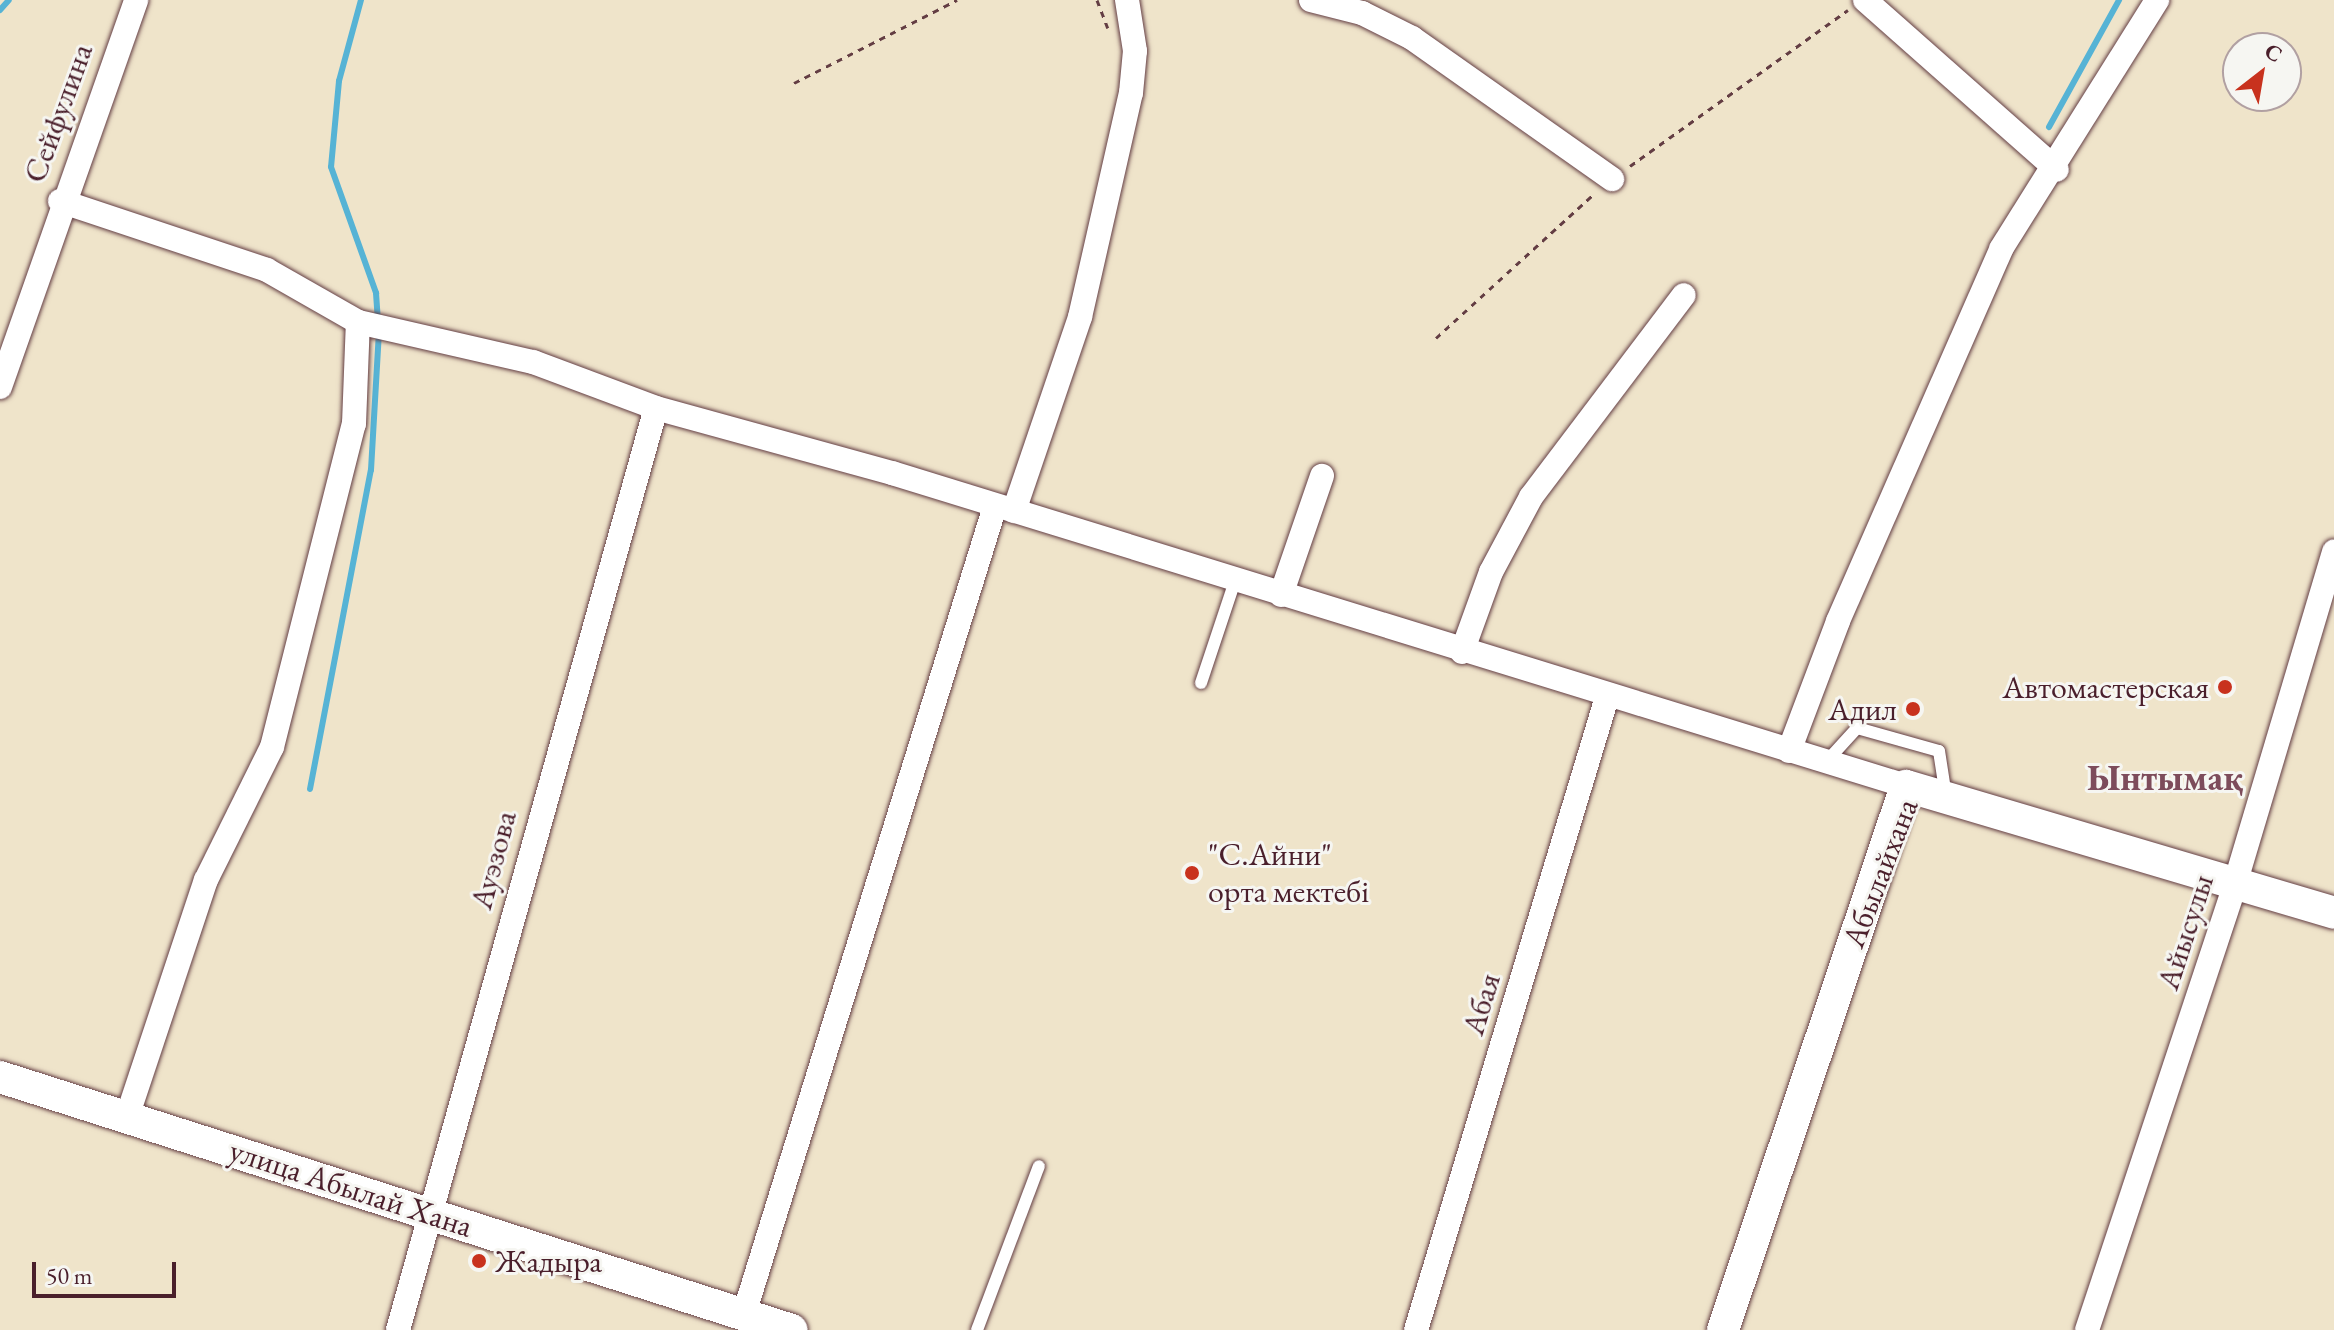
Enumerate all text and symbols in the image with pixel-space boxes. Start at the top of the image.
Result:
north arrow [2222,32,2302,112]
text: С [2259,36,2288,69]
street label: Сейфулина [15,38,101,188]
place label: Автомастерская [2002,668,2209,706]
marker: Автомастерская [2216,678,2234,696]
place label: Адил [1828,690,1897,728]
marker: Адил [1904,700,1922,718]
district label: Ынтымақ [2087,756,2243,800]
street label: Абылайхана [1834,793,1926,953]
street label: Ауэзова [461,807,525,913]
place label: "С.Айни" орта мектебі [1208,836,1369,911]
marker: "С.Айни" орта мектебі [1183,864,1201,882]
street label: Айысулы [2148,869,2222,995]
street label: Абая [1453,968,1509,1040]
street label: улица Абылай Хана [225,1131,477,1245]
place label: Жадыра [495,1242,602,1280]
scale bar [36,1246,180,1296]
marker: Жадыра [470,1252,488,1270]
text: 50 m [46,1260,93,1291]

